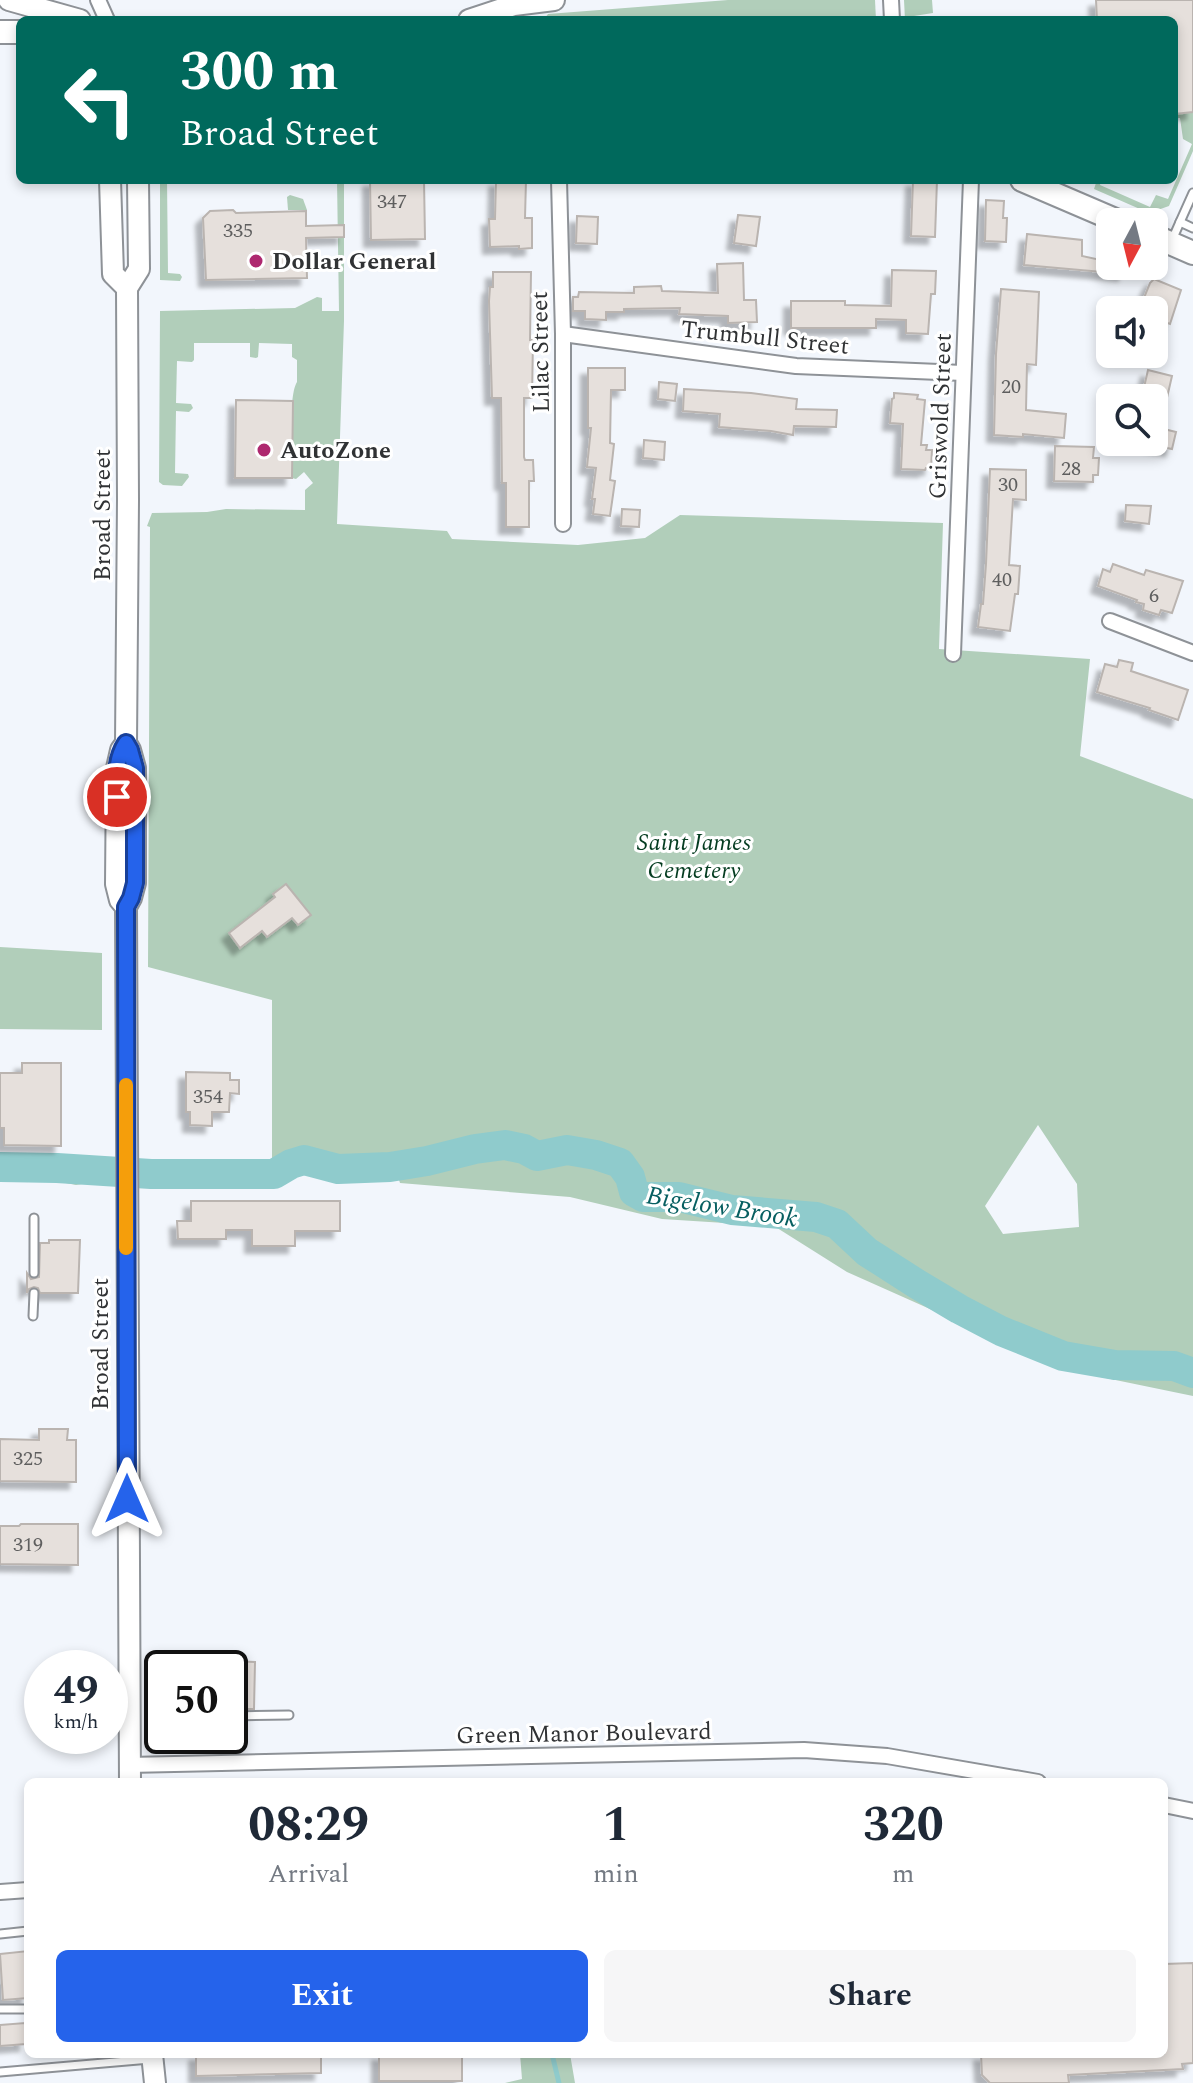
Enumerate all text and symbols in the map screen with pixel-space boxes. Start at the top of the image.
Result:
text: 300 m [180,30,339,115]
icon: left [48,48,152,152]
text: Broad Street [180,107,379,162]
house number: 347 [377,187,407,217]
north arrow [1096,208,1168,280]
map controls [1096,208,1168,456]
house number: 335 [223,216,253,246]
place label: Dollar General [272,244,436,280]
marker: Dollar General [247,252,265,270]
street label: Lilac Street [522,291,560,413]
button: sound [1096,296,1168,368]
street label: Trumbull Street [679,311,851,365]
street label: Griswold Street [920,332,962,500]
house number: 20 [1001,372,1021,402]
button: search [1096,384,1168,456]
place label: AutoZone [280,433,391,469]
marker: AutoZone [255,441,273,459]
street label: Broad Street [85,449,121,581]
house number: 28 [1061,454,1081,484]
house number: 30 [998,470,1018,500]
house number: 40 [992,565,1012,595]
house number: 6 [1149,581,1159,611]
pin [83,763,151,831]
icon: arrive [95,775,139,819]
park label: Saint James Cemetery [637,825,751,889]
house number: 354 [193,1082,223,1112]
water label: Bigelow Brook [643,1175,800,1239]
street label: Broad Street [83,1278,119,1410]
house number: 325 [13,1444,43,1474]
position arrow [85,1457,169,1541]
house number: 319 [13,1530,43,1560]
speed limit sign: 50 [144,1650,248,1754]
text: 49 [54,1661,98,1722]
text: km/h [54,1707,99,1737]
street label: Green Manor Boulevard [456,1714,712,1754]
text: 08:29 [248,1789,369,1862]
text: 1 [602,1789,629,1862]
text: 320 [863,1789,944,1862]
text: Arrival [268,1854,349,1894]
text: min [593,1854,639,1894]
text: m [892,1854,914,1894]
button: Exit [56,1950,588,2042]
button: Share [604,1950,1136,2042]

